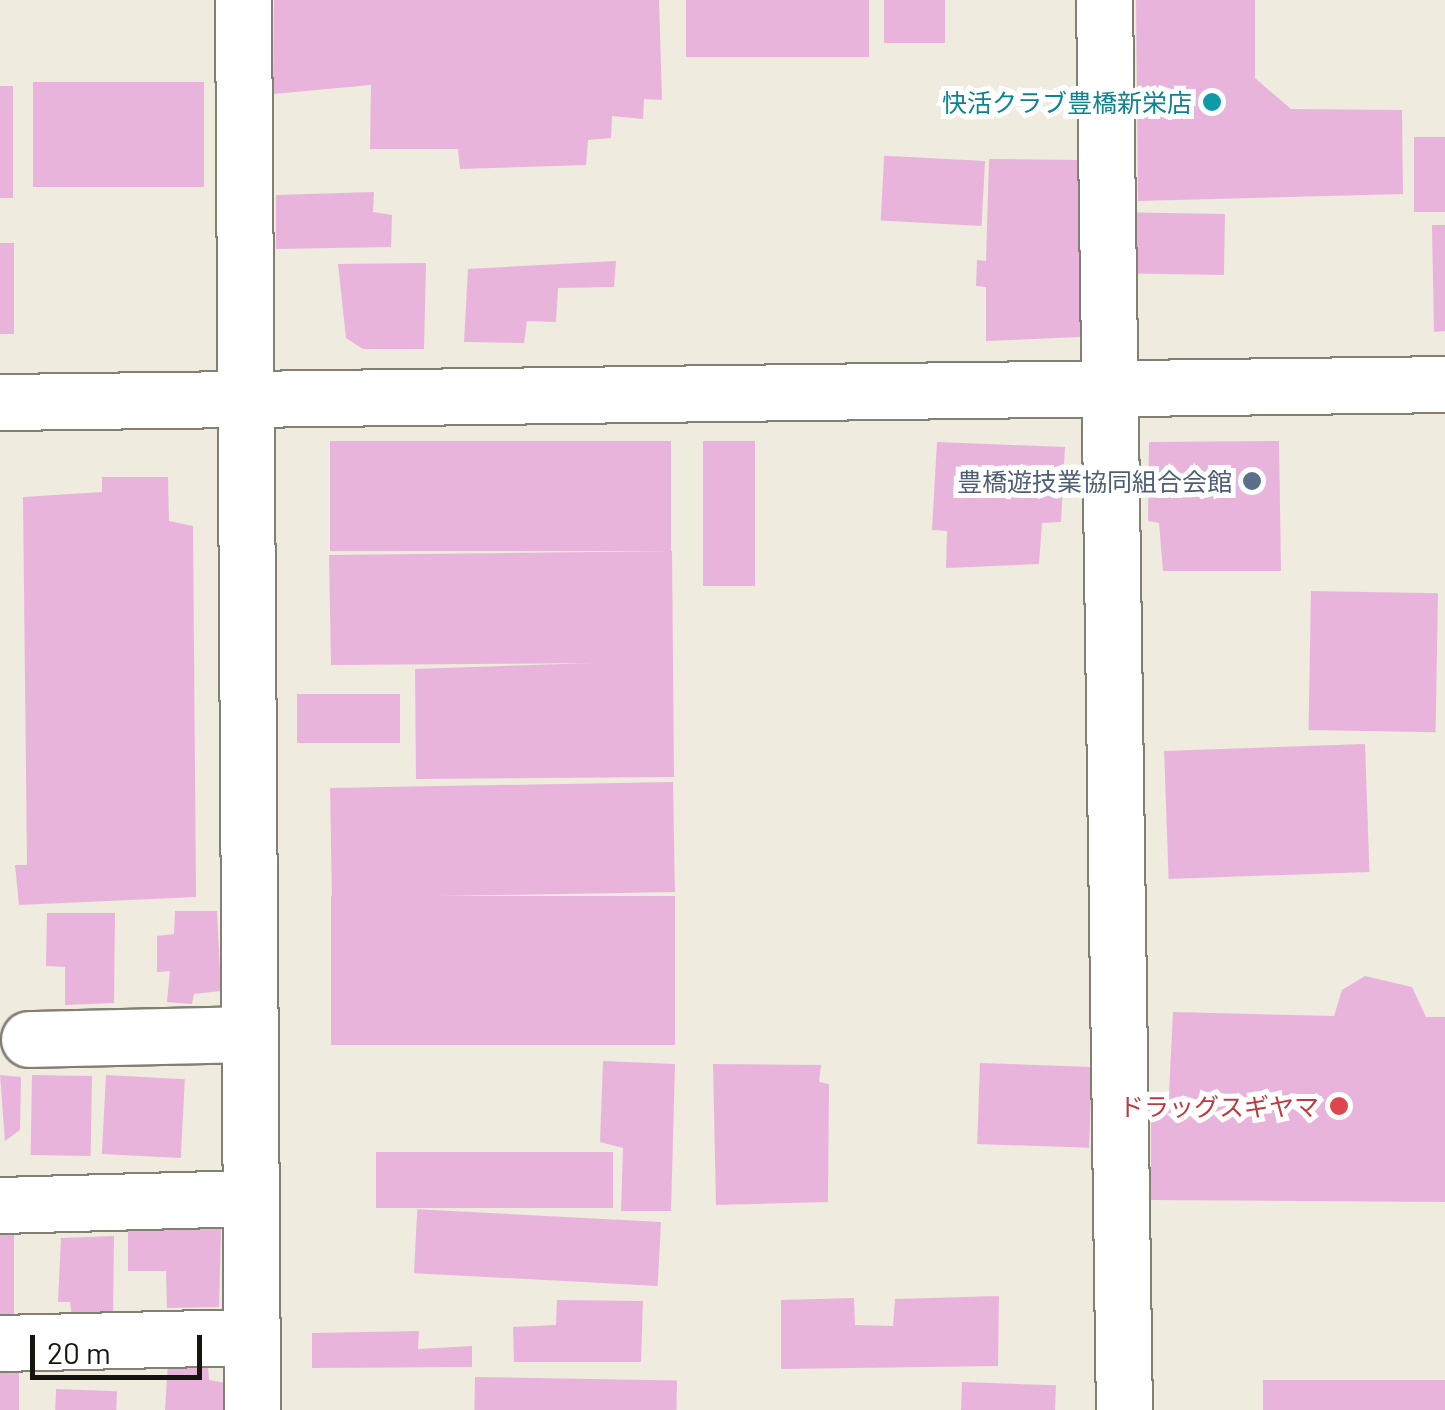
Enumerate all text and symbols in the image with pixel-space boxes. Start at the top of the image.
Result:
place label: 快活クラブ豊橋新栄店 [942,87,1192,117]
marker: 快活クラブ豊橋新栄店 [1201,91,1223,113]
place label: 豊橋遊技業協同組合会館 [957,466,1232,496]
marker: 豊橋遊技業協同組合会館 [1241,470,1263,492]
place label: ドラッグスギヤマ [1119,1091,1319,1121]
marker: ドラッグスギヤマ [1328,1095,1350,1117]
scale bar [35,1315,208,1377]
text: 20 m [47,1334,111,1370]

